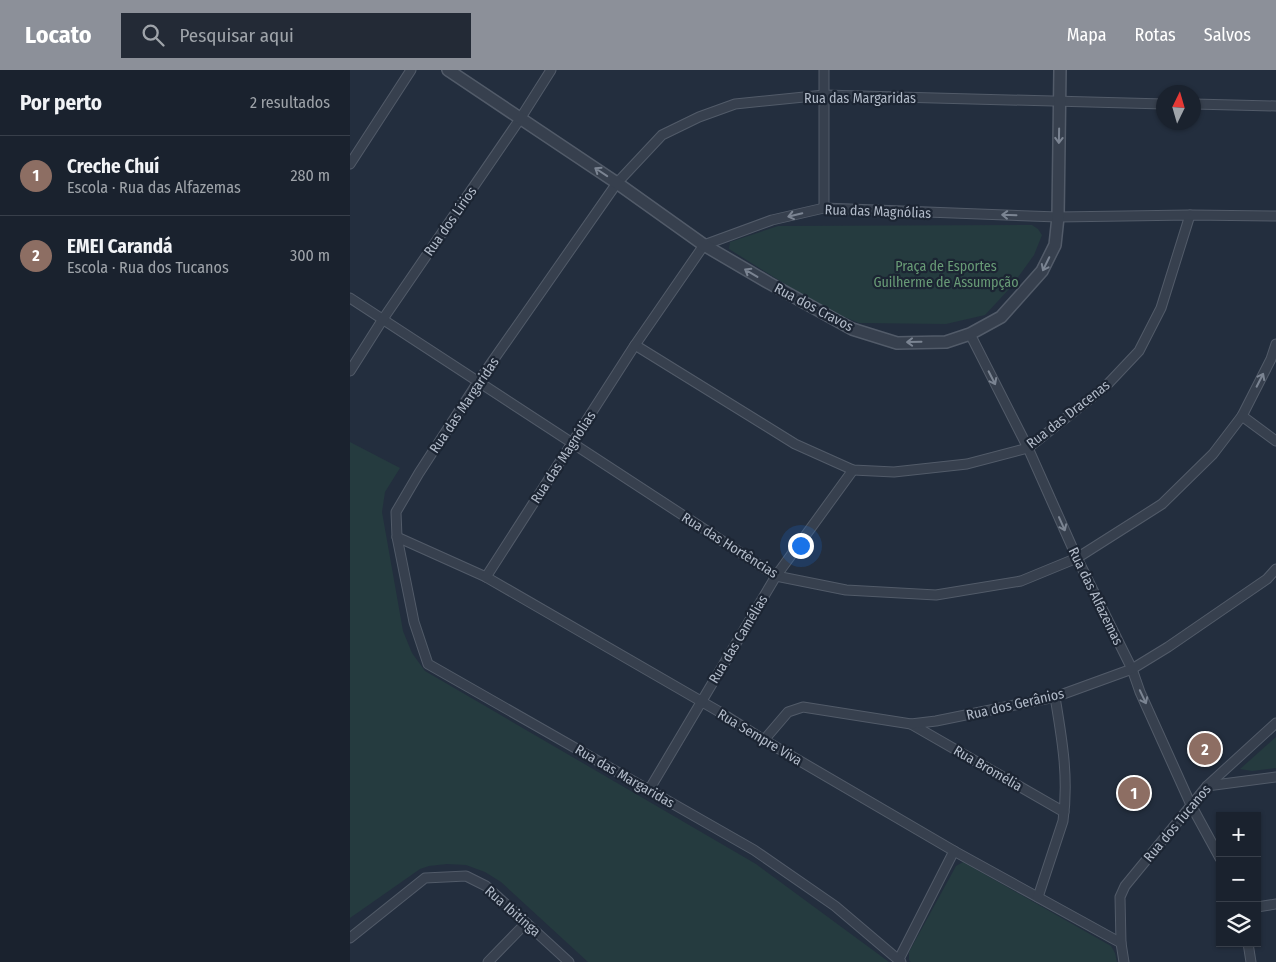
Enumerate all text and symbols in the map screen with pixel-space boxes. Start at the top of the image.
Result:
search box [121,13,471,58]
text: Locato [25,21,91,49]
icon: search [139,21,167,49]
text: Pesquisar aqui [179,24,294,47]
text: Mapa [1067,24,1107,46]
text: Rotas [1135,24,1176,46]
text: Salvos [1204,24,1251,46]
north arrow [1156,85,1201,130]
text: Por perto [20,90,102,116]
street label: Rua das Margaridas [804,90,916,107]
text: 2 resultados [250,93,330,112]
one-way arrow [1054,128,1064,144]
text: Creche Chuí [67,155,159,178]
text: 1 [33,166,39,185]
text: 280 m [291,166,330,185]
one-way arrow [595,167,609,177]
text: Escola · Rua das Alfazemas [67,178,241,197]
street label: Rua dos Lírios [420,183,480,259]
street label: Rua das Magnólias [824,201,932,222]
one-way arrow [788,211,804,220]
one-way arrow [1002,211,1018,220]
text: EMEI Carandá [67,235,173,258]
text: 2 [32,246,40,265]
text: 300 m [290,246,330,265]
one-way arrow [1041,256,1050,271]
text: Escola · Rua dos Tucanos [67,258,229,277]
park label: Praça de Esportes Guilherme de Assumpção [873,258,1019,291]
one-way arrow [744,267,758,277]
street label: Rua dos Cravos [771,280,856,335]
one-way arrow [906,337,922,347]
street label: Rua das Margaridas [426,354,503,456]
one-way arrow [987,370,997,385]
one-way arrow [1256,373,1265,388]
street label: Rua das Dracenas [1023,377,1113,452]
street label: Rua das Magnólias [527,408,600,507]
street label: Rua das Hortências [678,509,781,582]
one-way arrow [1057,516,1067,531]
your location [788,533,814,559]
street label: Rua das Alfazemas [1065,545,1127,648]
street label: Rua das Camélias [705,592,772,687]
street label: Rua dos Gerânios [965,685,1066,724]
one-way arrow [1138,689,1148,704]
street label: Rua Sempre Viva [714,706,805,769]
pin: 2 [1189,730,1221,768]
street label: Rua das Margaridas [572,741,677,812]
street label: Rua Bromélia [950,742,1025,795]
pin: 1 [1118,774,1150,812]
street label: Rua dos Tucanos [1140,781,1215,866]
map controls [1216,812,1261,947]
button: + [1216,812,1261,857]
button: − [1216,857,1261,902]
street label: Rua Ibitinga [481,883,544,940]
button: layers [1216,902,1261,947]

